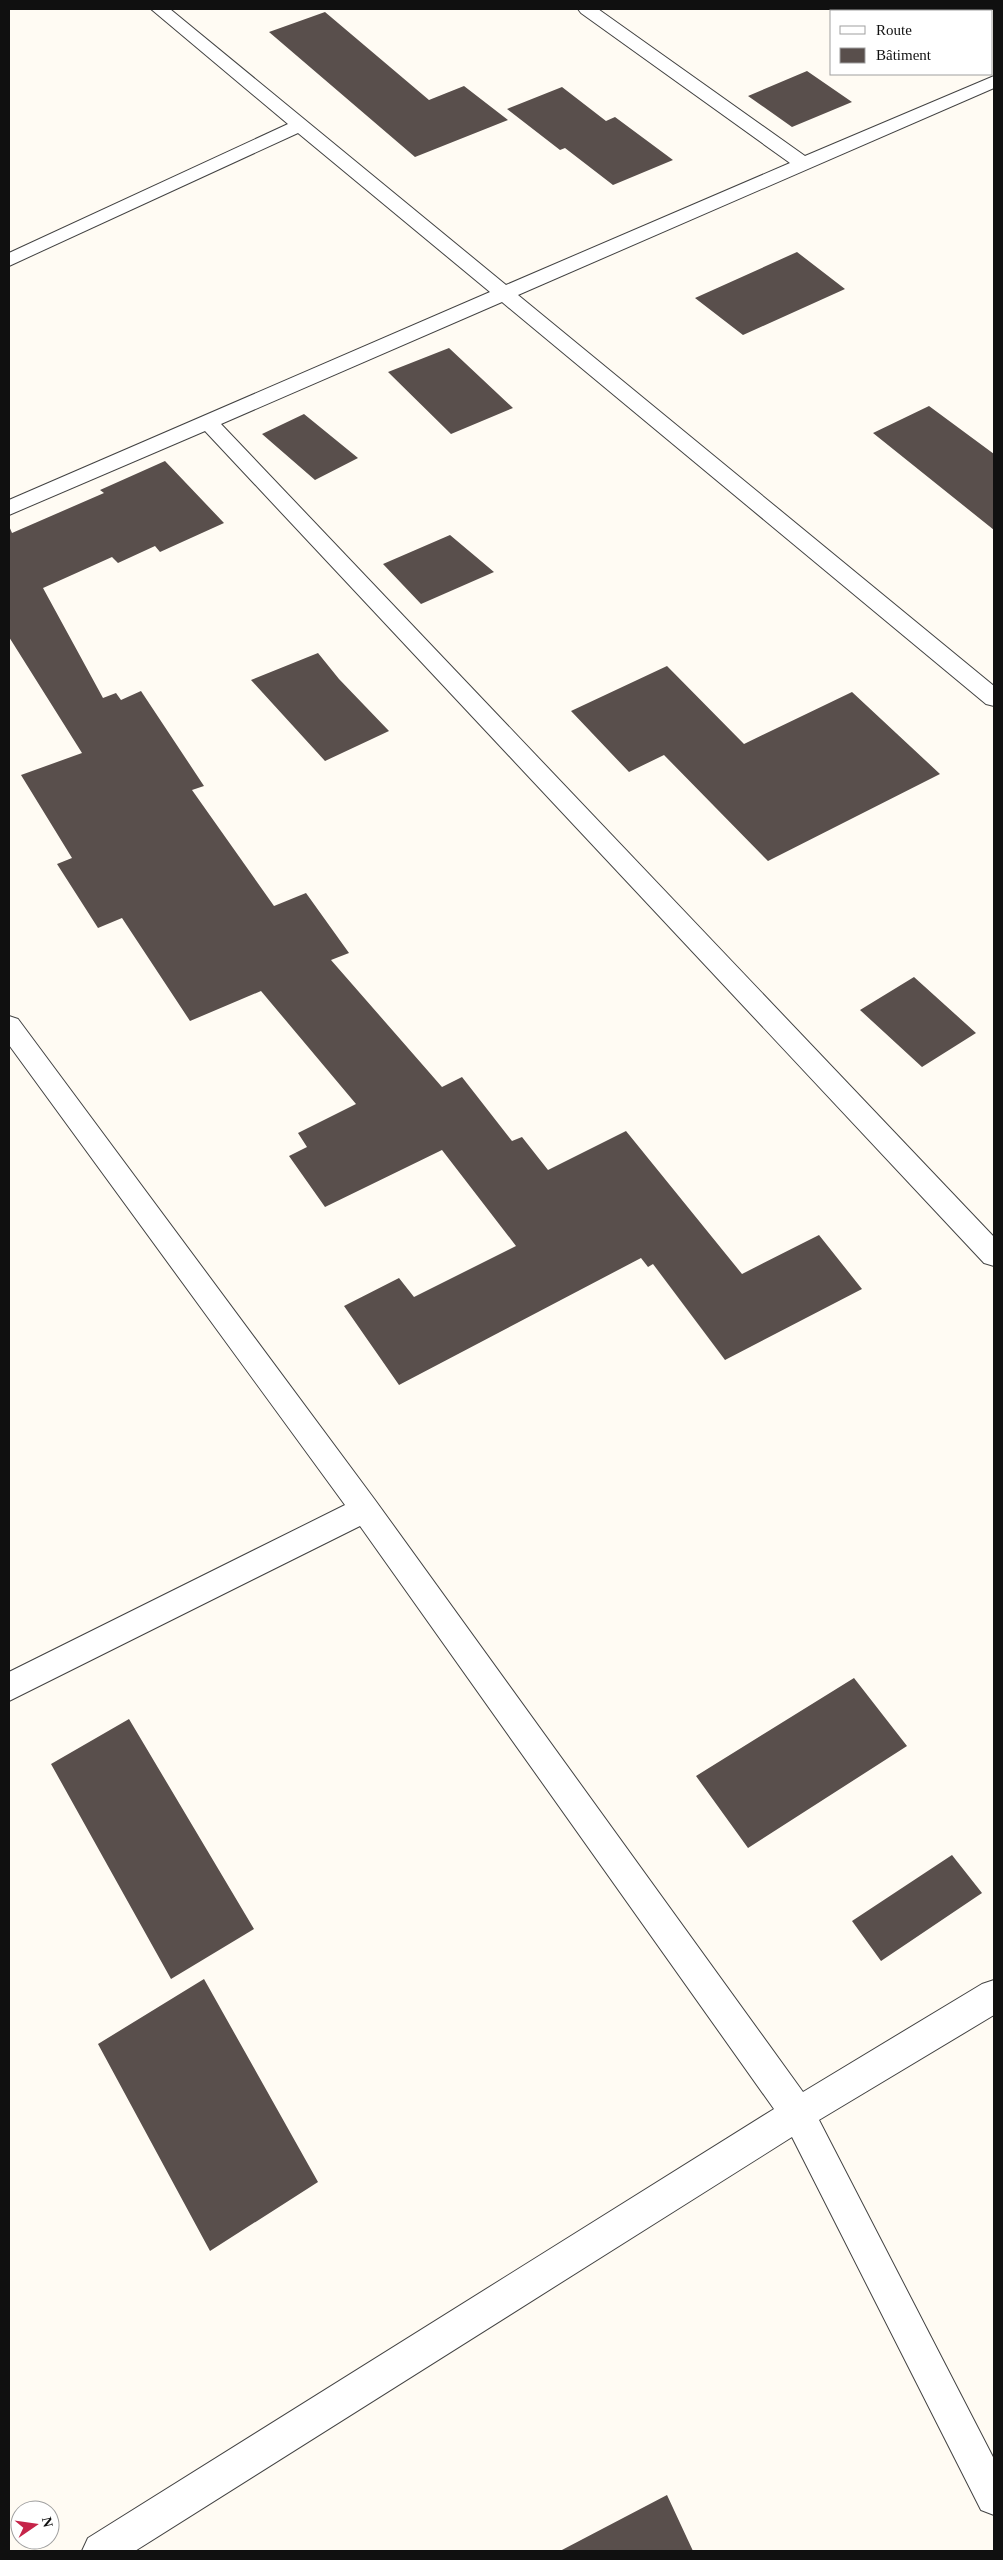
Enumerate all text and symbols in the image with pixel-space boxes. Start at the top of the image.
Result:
legend [830,10,993,75]
text: Route [876,22,912,38]
text: Bâtiment [876,47,932,63]
north arrow [10,2500,60,2550]
text: N [39,2516,56,2529]

